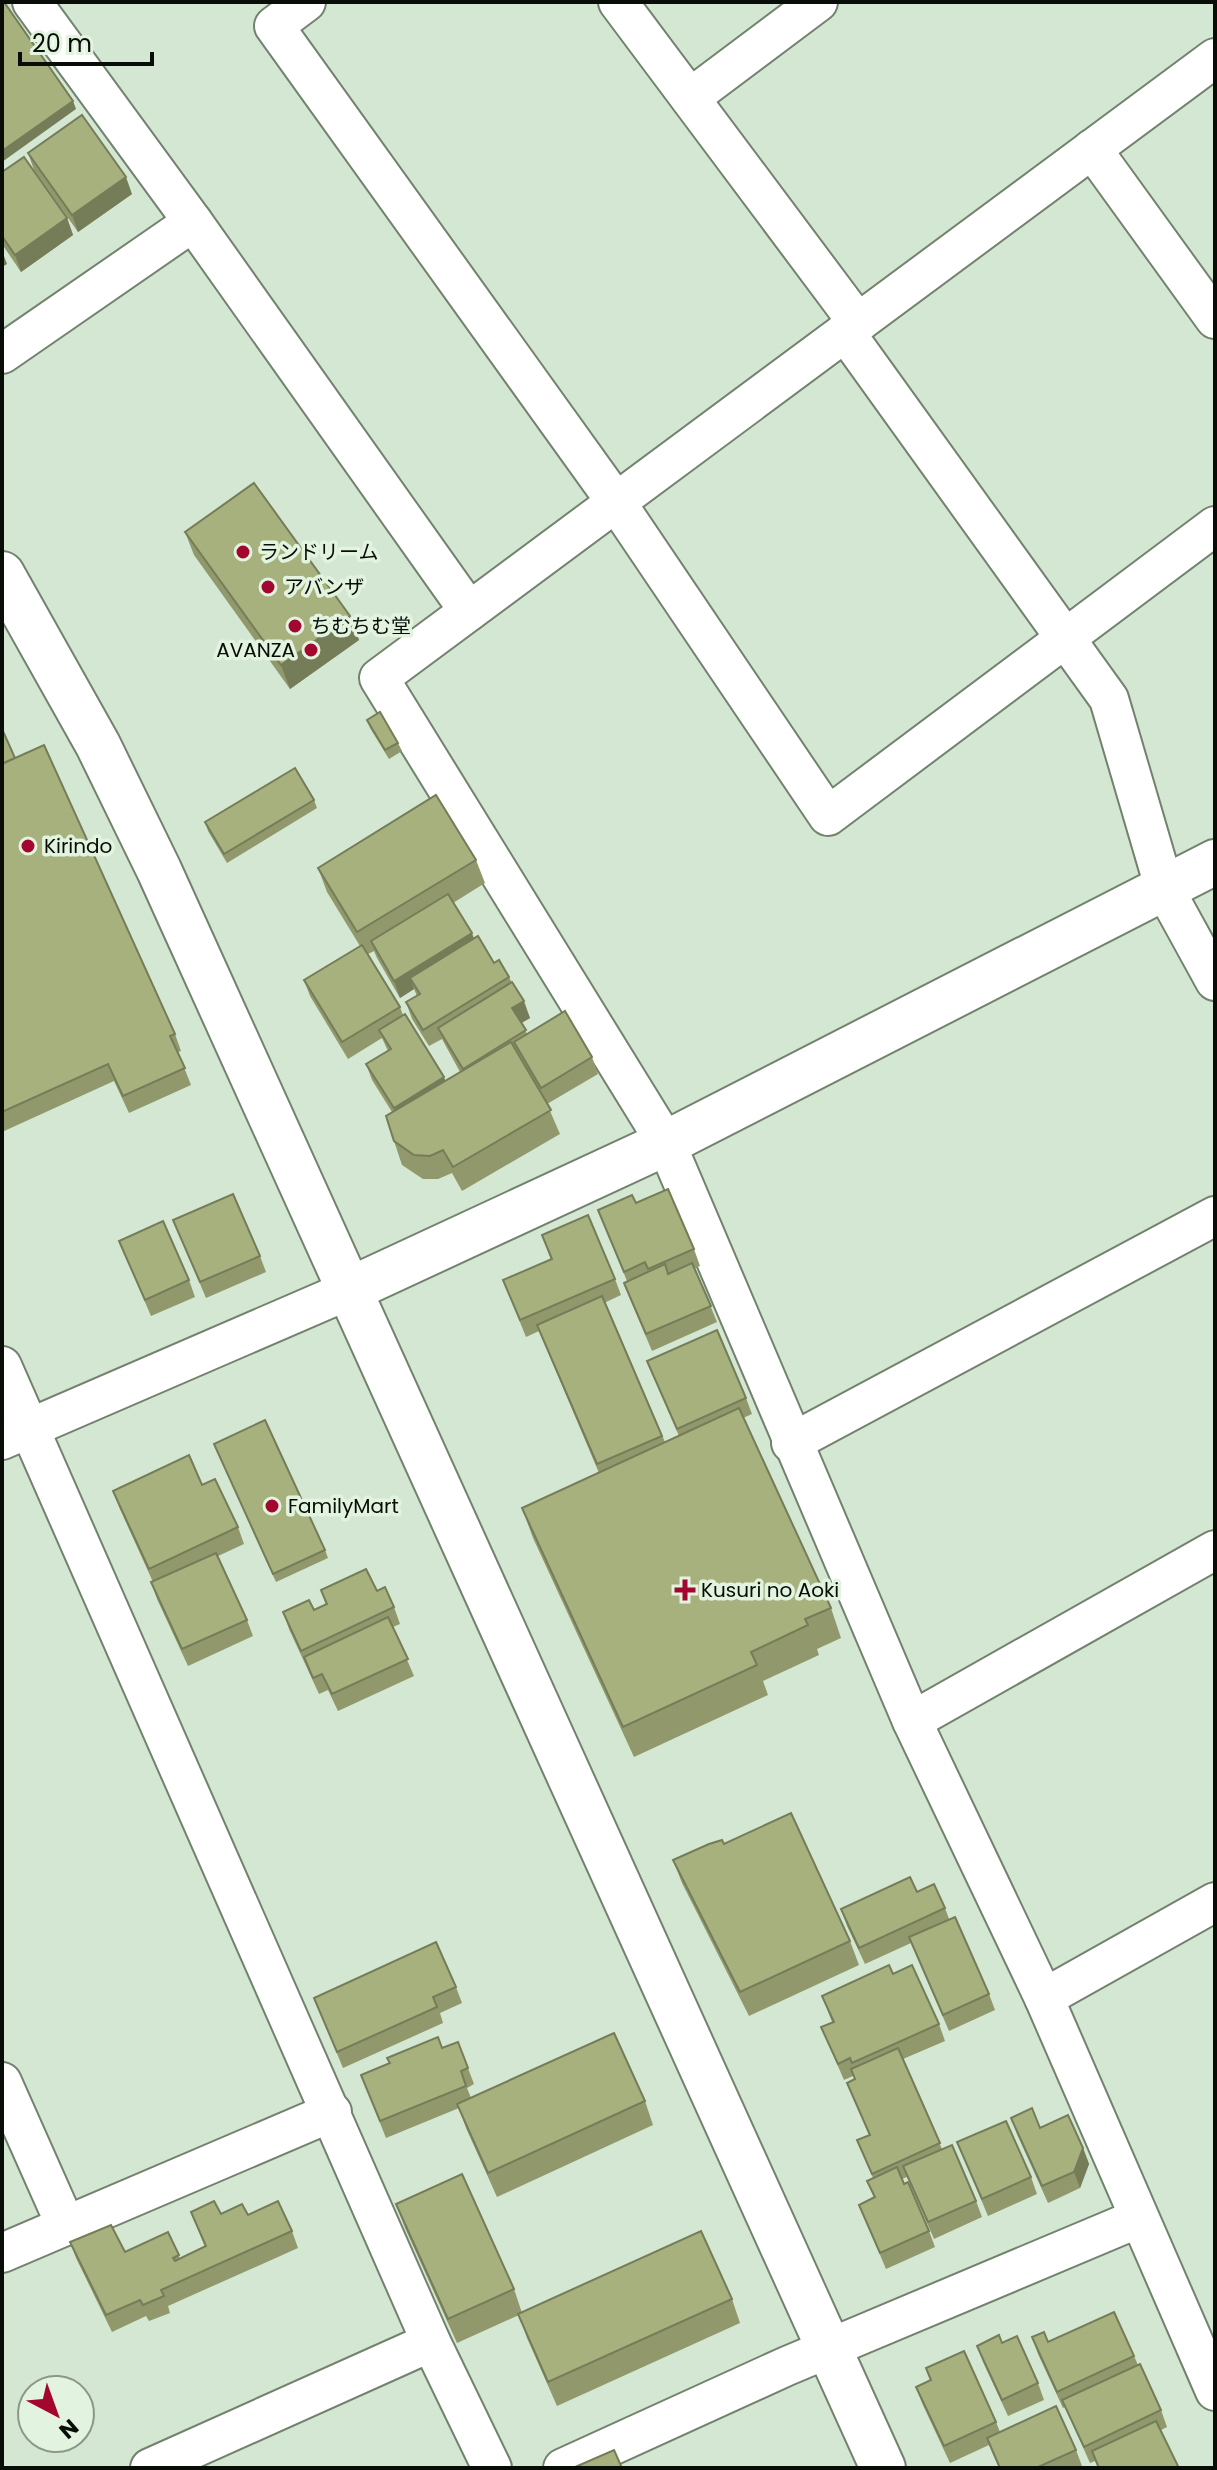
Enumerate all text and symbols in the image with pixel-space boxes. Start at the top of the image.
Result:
scale bar [20,16,152,66]
text: 20 m [32,27,92,60]
place label: ランドリーム [259,538,378,566]
marker: ランドリーム [234,543,252,561]
place label: アバンザ [284,573,364,601]
marker: アバンザ [259,578,277,596]
place label: ちむちむ堂 [311,612,411,640]
marker: ちむちむ堂 [286,617,304,635]
place label: AVANZA [216,636,295,664]
marker: AVANZA [302,641,320,659]
place label: Kirindo [44,832,112,860]
marker: Kirindo [19,837,37,855]
place label: FamilyMart [288,1492,399,1520]
marker: FamilyMart [263,1497,281,1515]
place label: Kusuri no Aoki [701,1576,839,1604]
marker: Kusuri no Aoki [676,1581,694,1599]
north arrow [16,2374,96,2454]
text: N [52,2412,85,2446]

